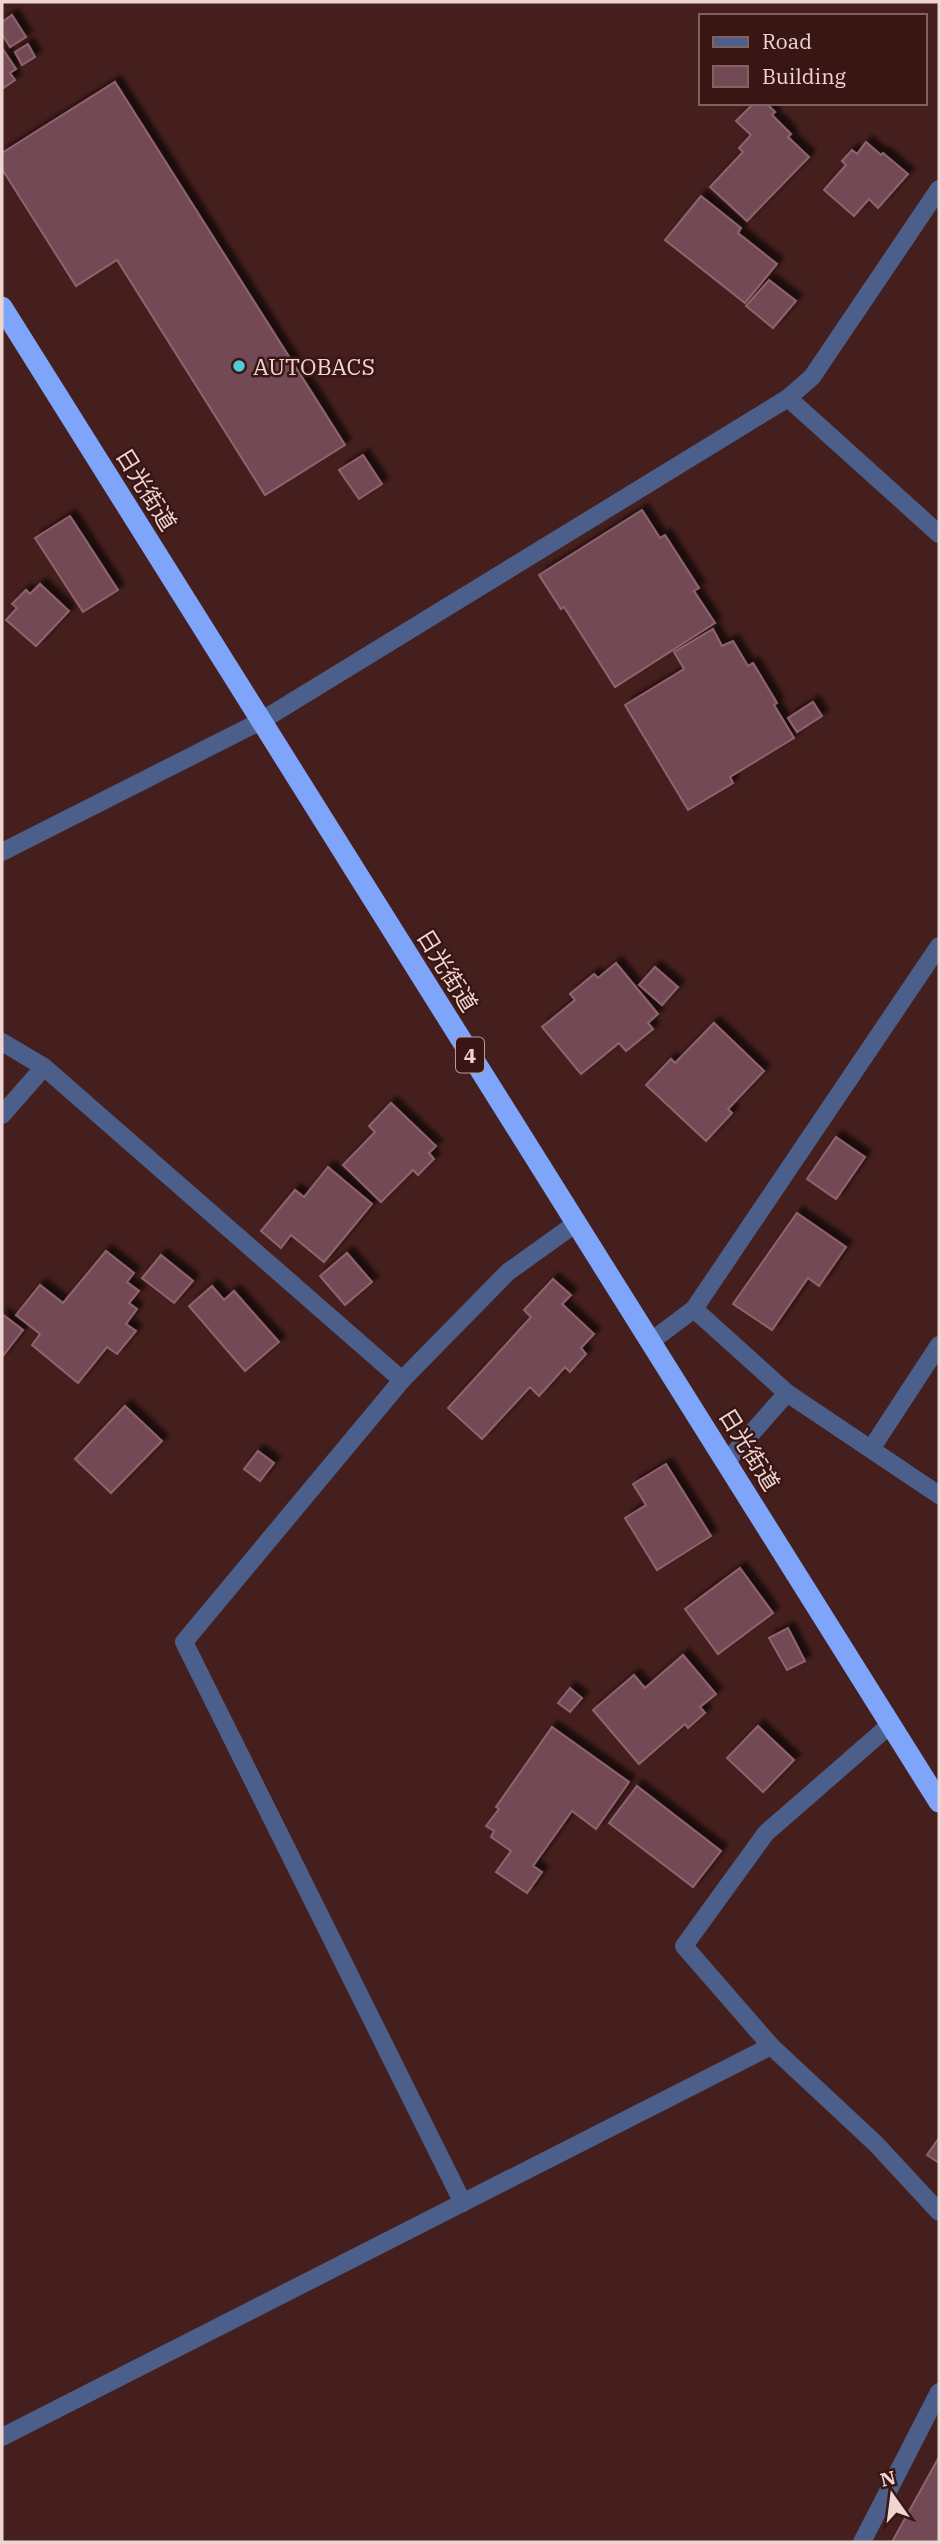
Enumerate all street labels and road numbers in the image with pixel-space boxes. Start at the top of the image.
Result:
street label: 日光街道 [110,442,184,536]
street label: 日光街道 [411,923,485,1017]
road number: 4 [456,1038,484,1072]
street label: 日光街道 [713,1402,787,1496]

